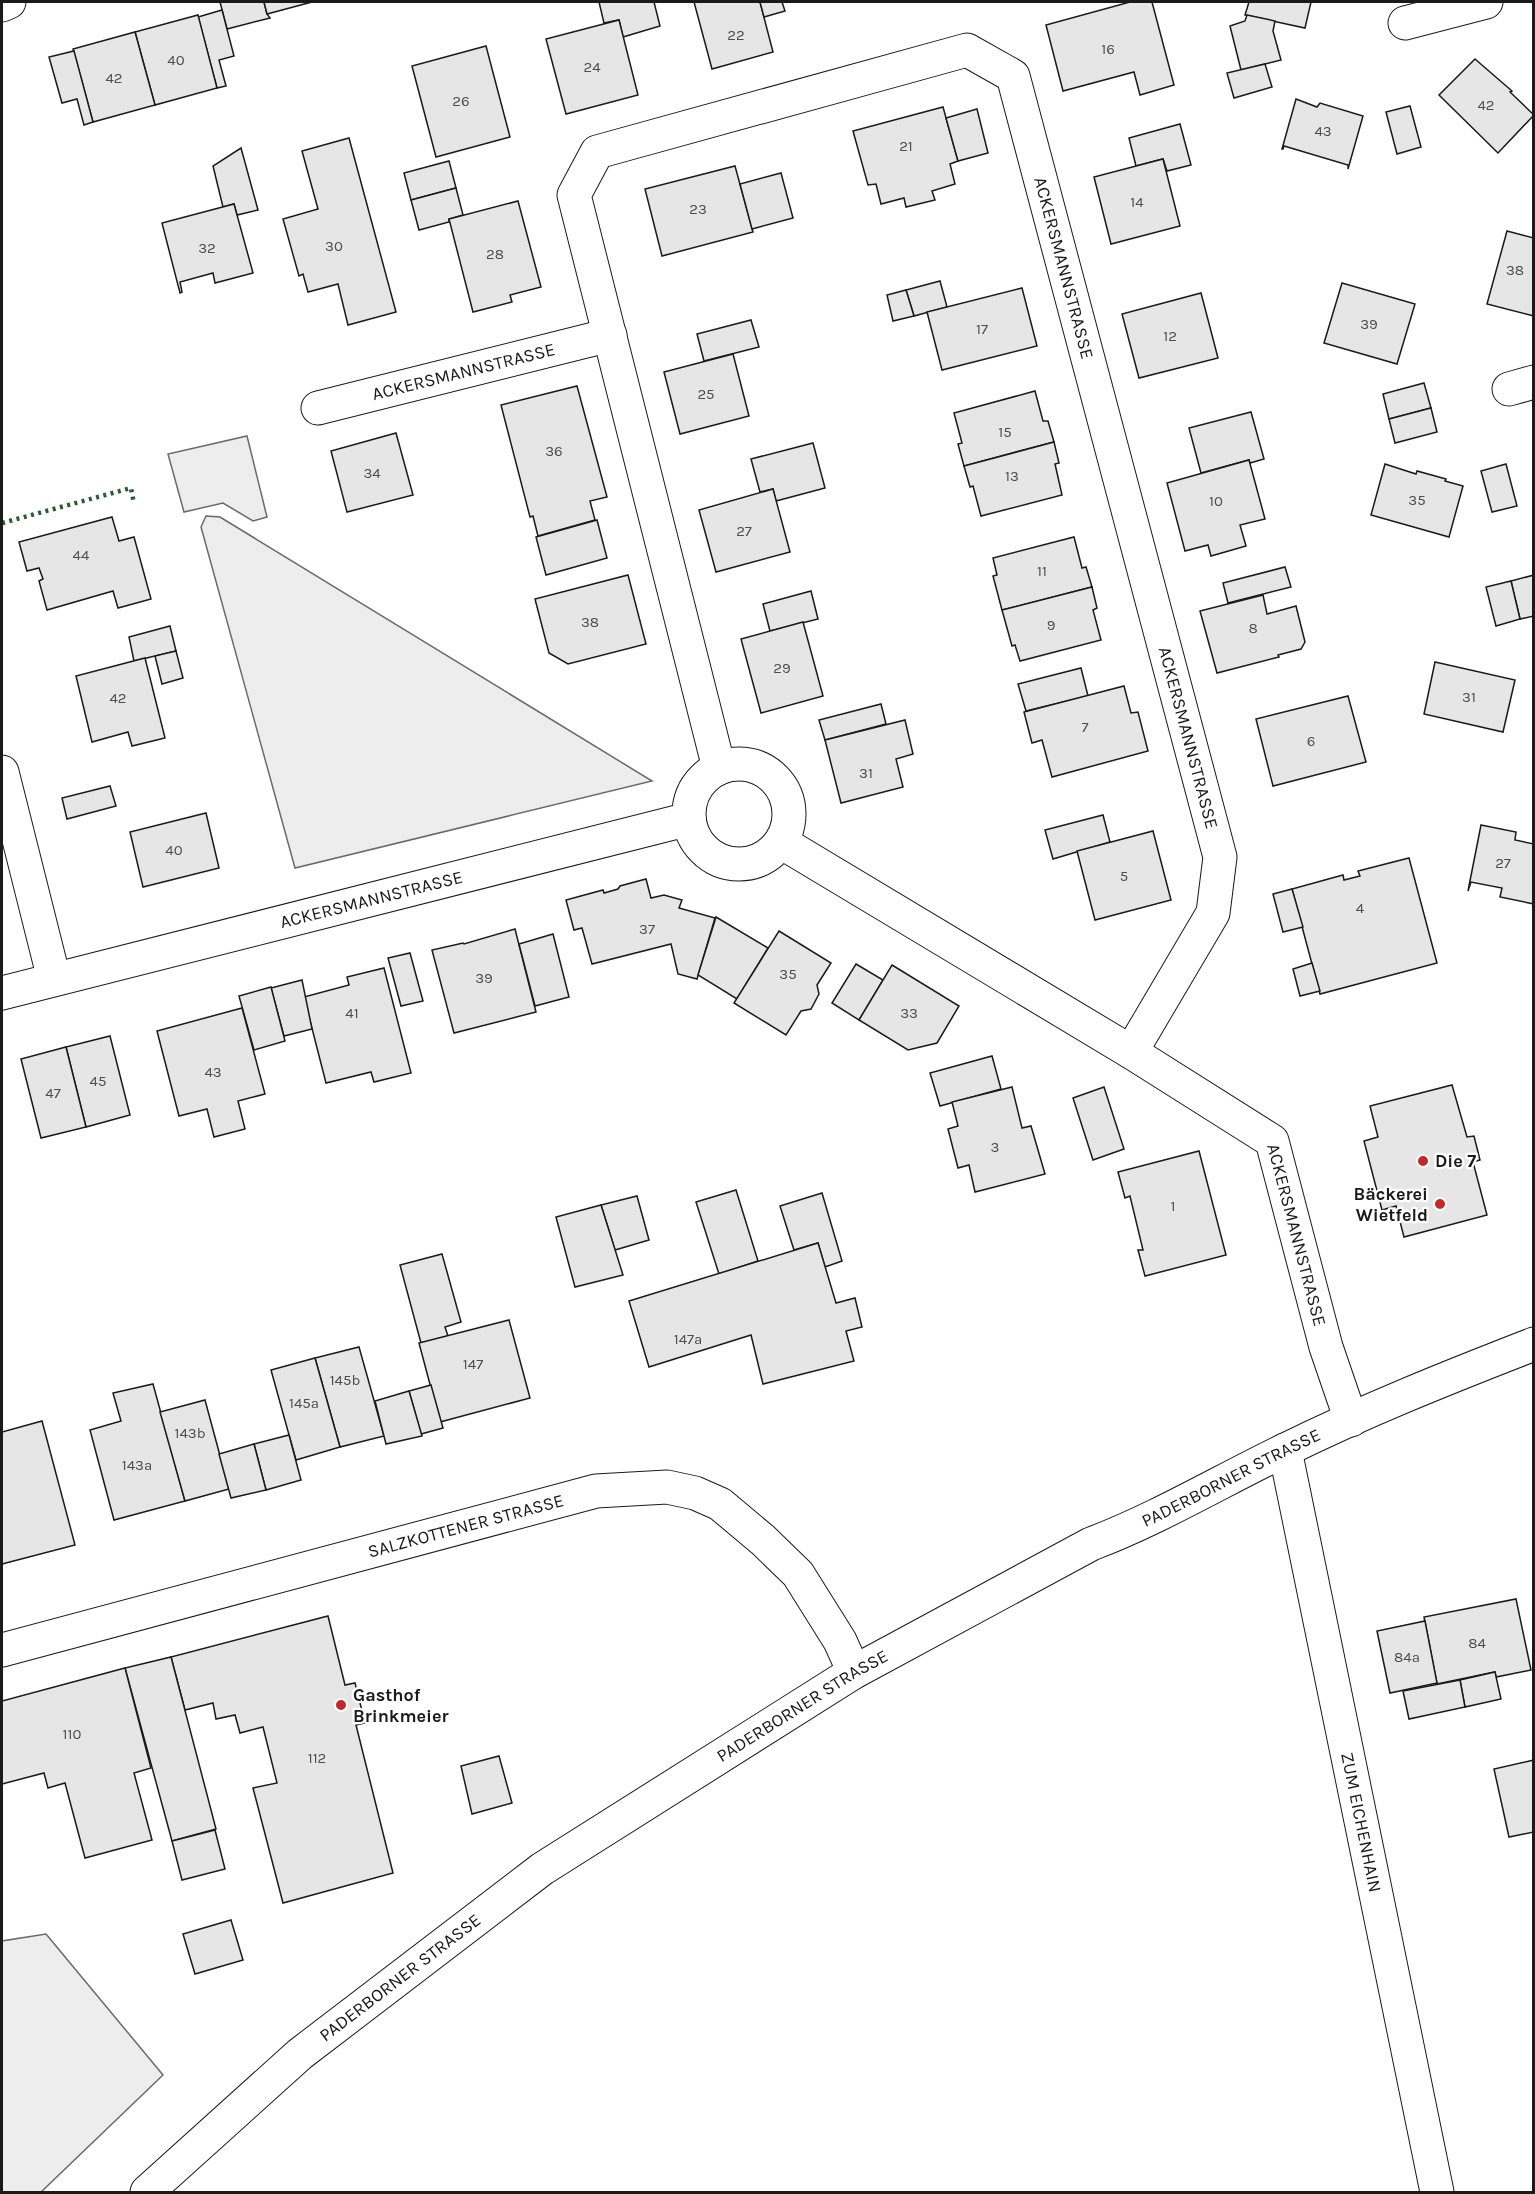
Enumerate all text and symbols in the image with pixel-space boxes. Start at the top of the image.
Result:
house number: 22 [727,26,745,44]
house number: 16 [1101,40,1115,58]
house number: 40 [167,51,185,69]
house number: 24 [583,58,601,76]
house number: 42 [105,69,123,87]
house number: 26 [452,92,470,110]
house number: 42 [1477,96,1495,114]
house number: 43 [1314,122,1332,140]
house number: 21 [899,137,913,155]
street label: ACKERSMANNSTRASSE [1029,174,1099,361]
house number: 14 [1130,193,1144,211]
house number: 23 [689,200,707,218]
house number: 30 [325,237,343,255]
house number: 32 [198,239,216,257]
house number: 28 [486,245,504,263]
house number: 38 [1506,261,1524,279]
house number: 39 [1360,315,1378,333]
house number: 17 [976,320,988,338]
house number: 12 [1163,327,1177,345]
street label: ACKERSMANNSTRASSE [370,338,557,405]
house number: 25 [697,385,715,403]
house number: 15 [998,423,1012,441]
house number: 36 [545,442,563,460]
house number: 34 [363,464,381,482]
house number: 13 [1005,467,1019,485]
house number: 35 [1408,491,1426,509]
house number: 10 [1209,492,1223,510]
house number: 27 [736,522,752,540]
house number: 44 [73,546,90,564]
house number: 11 [1037,562,1047,580]
house number: 38 [581,613,599,631]
house number: 9 [1047,616,1055,634]
house number: 8 [1248,619,1258,637]
street label: ACKERSMANNSTRASSE [1154,644,1223,831]
house number: 29 [773,659,791,677]
house number: 31 [1462,688,1476,706]
house number: 42 [109,689,127,707]
house number: 7 [1081,718,1089,736]
house number: 6 [1307,732,1315,750]
house number: 31 [859,764,873,782]
house number: 40 [165,841,183,859]
house number: 27 [1495,854,1511,872]
street label: ACKERSMANNSTRASSE [278,866,465,933]
house number: 5 [1120,867,1128,885]
house number: 4 [1356,899,1365,917]
house number: 37 [639,920,655,938]
house number: 35 [779,965,797,983]
house number: 39 [475,969,493,987]
house number: 41 [345,1004,359,1022]
house number: 33 [900,1004,918,1022]
house number: 43 [204,1063,222,1081]
house number: 45 [90,1072,106,1090]
house number: 47 [45,1084,61,1102]
house number: 3 [991,1138,999,1156]
street label: ACKERSMANNSTRASSE [1262,1141,1331,1329]
place label: Die 7 [1435,1150,1476,1172]
marker: Die 7 [1416,1154,1430,1168]
place label: Bäckerei Wietfeld [1354,1183,1428,1226]
house number: 1 [1171,1197,1175,1215]
marker: Bäckerei Wietfeld [1433,1197,1447,1211]
house number: 147a [674,1330,702,1348]
house number: 147 [463,1355,483,1373]
house number: 145b [330,1371,360,1389]
house number: 145a [289,1394,319,1412]
house number: 143b [174,1424,206,1442]
street label: PADERBORNER STRASSE [1138,1424,1324,1532]
house number: 143a [122,1456,152,1474]
street label: SALZKOTTENER STRASSE [365,1489,566,1563]
house number: 84 [1468,1634,1486,1652]
street label: PADERBORNER STRASSE [713,1645,892,1767]
house number: 84a [1394,1648,1420,1666]
place label: Gasthof Brinkmeier [353,1684,449,1727]
marker: Gasthof Brinkmeier [334,1698,348,1712]
house number: 110 [63,1725,82,1743]
house number: 112 [308,1749,326,1767]
street label: ZUM EICHENHAIN [1336,1750,1386,1894]
street label: PADERBORNER STRASSE [315,1909,485,2046]

